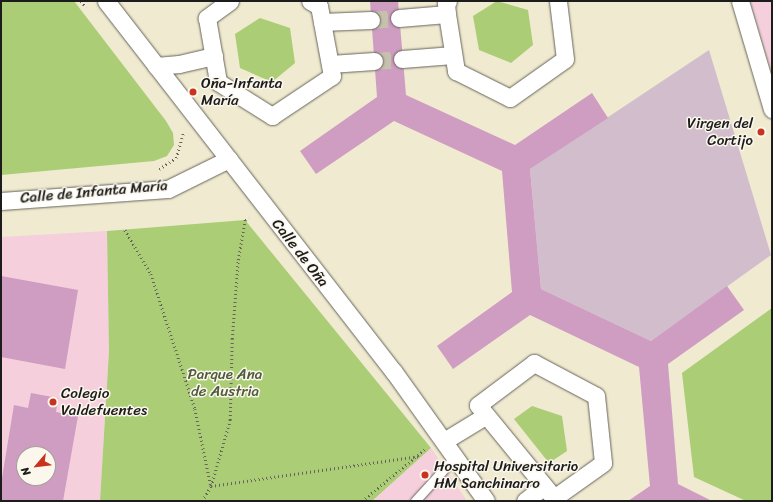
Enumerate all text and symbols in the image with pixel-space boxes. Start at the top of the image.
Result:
place label: Oña-Infanta María [201,74,282,109]
marker: Oña-Infanta María [188,87,198,97]
place label: Virgen del Cortijo [687,114,753,149]
marker: Virgen del Cortijo [756,127,766,137]
street label: Calle de Infanta María [19,177,169,207]
street label: Calle de Oña [268,215,332,291]
park label: Parque Ana de Austria [188,365,262,400]
place label: Colegio Valdefuentes [61,384,147,419]
marker: Colegio Valdefuentes [48,397,58,407]
north arrow [16,446,56,486]
place label: Hospital Universitario HM Sanchinarro [434,457,579,492]
text: N [16,464,36,479]
marker: Hospital Universitario HM Sanchinarro [419,469,431,481]

